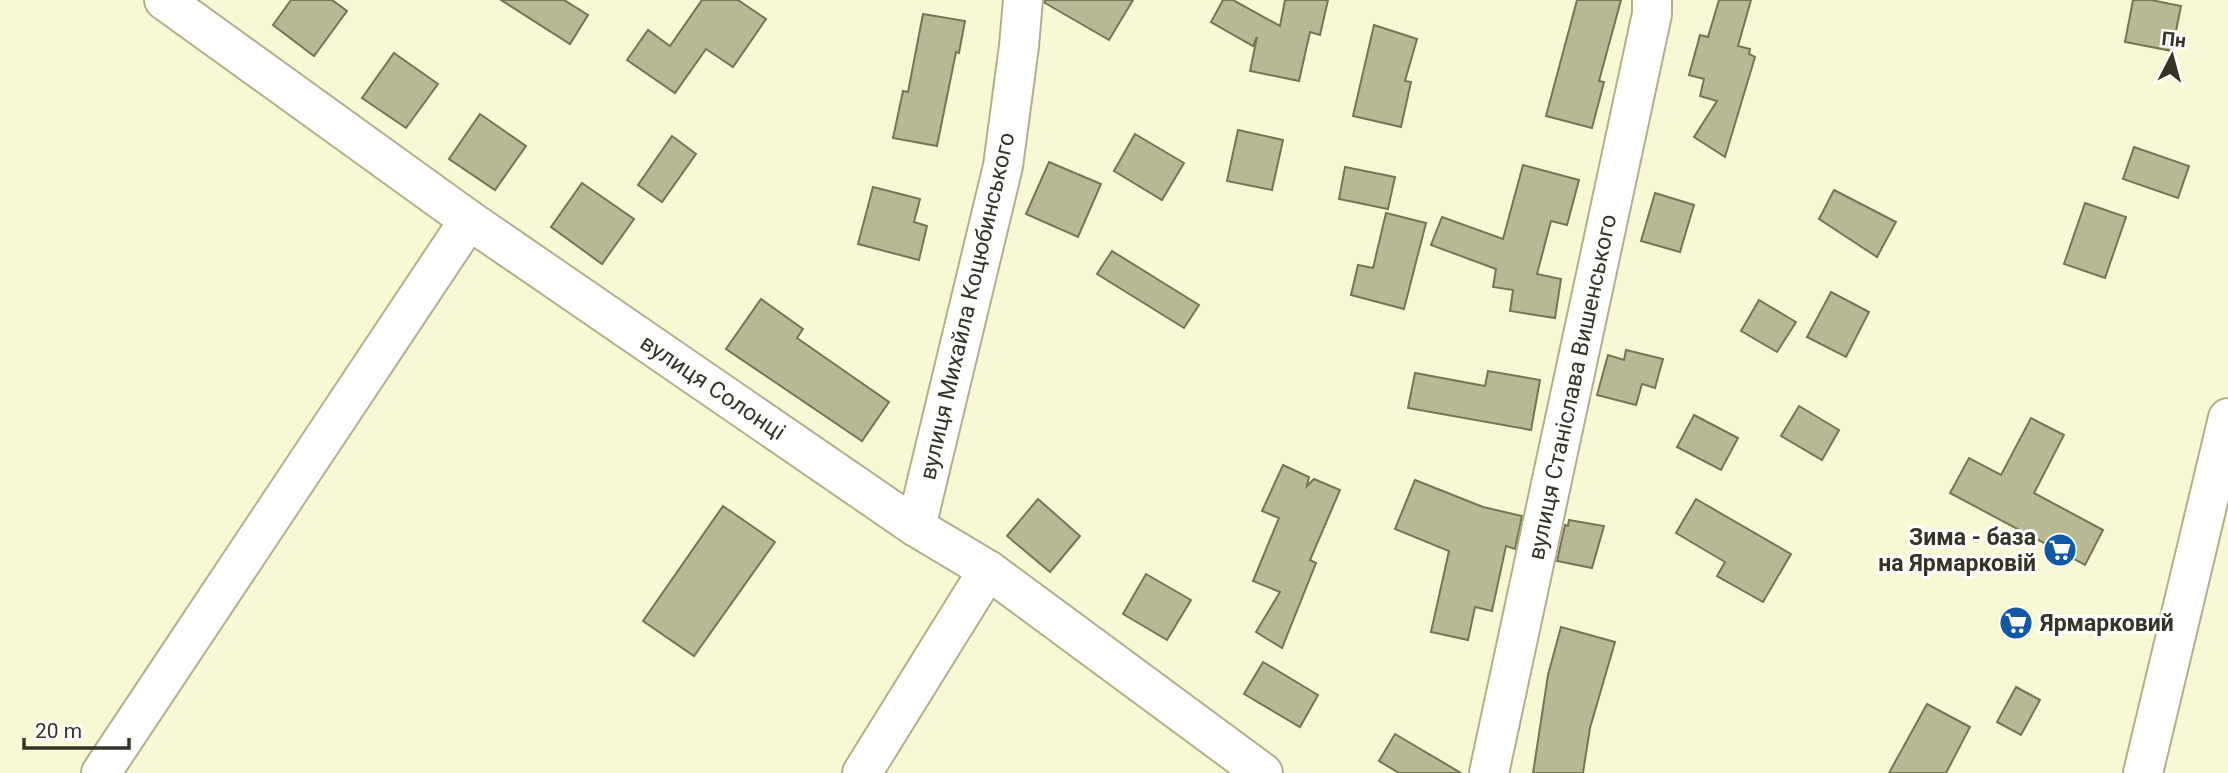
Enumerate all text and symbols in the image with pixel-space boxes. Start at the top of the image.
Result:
north arrow [2137,21,2207,91]
text: Пн [2160,27,2187,52]
street label: вулиця Михайла Коцюбинського [914,130,1021,482]
street label: вулиця Станіслава Вишенського [1523,212,1622,562]
street label: вулиця Солонці [635,329,790,446]
place label: Зима - база на Ярмарковій [1878,524,2036,577]
supermarket icon: Зима - база на Ярмарковій [2041,531,2079,569]
supermarket icon: Ярмарковий [1997,604,2035,642]
place label: Ярмарковий [2039,610,2174,637]
scale bar [24,706,130,750]
text: 20 m [35,719,82,743]

